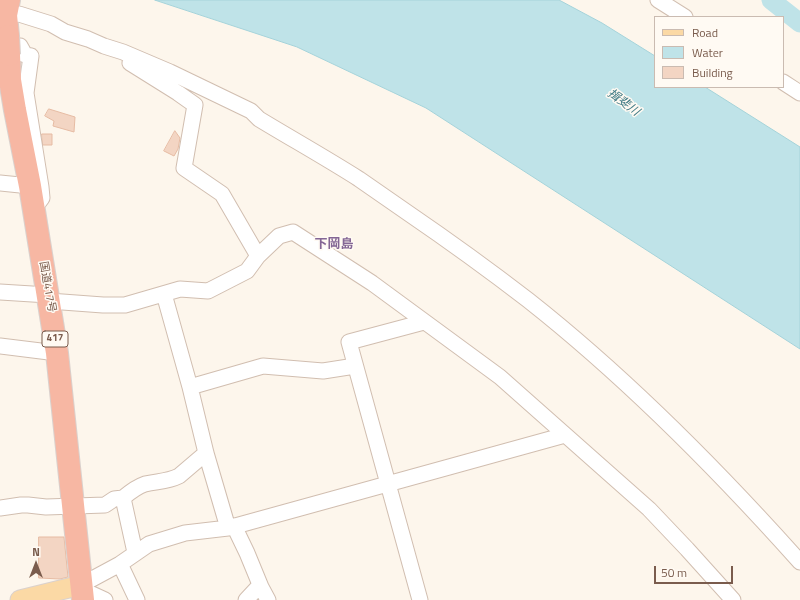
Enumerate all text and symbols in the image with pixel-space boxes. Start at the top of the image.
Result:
legend [654,16,784,88]
text: Road [692,23,718,42]
text: Water [692,43,723,62]
text: Building [692,63,733,82]
water label: 揖斐川 [604,87,642,119]
district label: 下岡島 [315,237,353,253]
street label: 国道417号 [36,261,58,313]
road number: 417 [42,331,68,347]
north arrow [16,544,56,584]
text: N [32,544,40,560]
scale bar [656,558,735,584]
text: 50 m [661,563,687,582]

